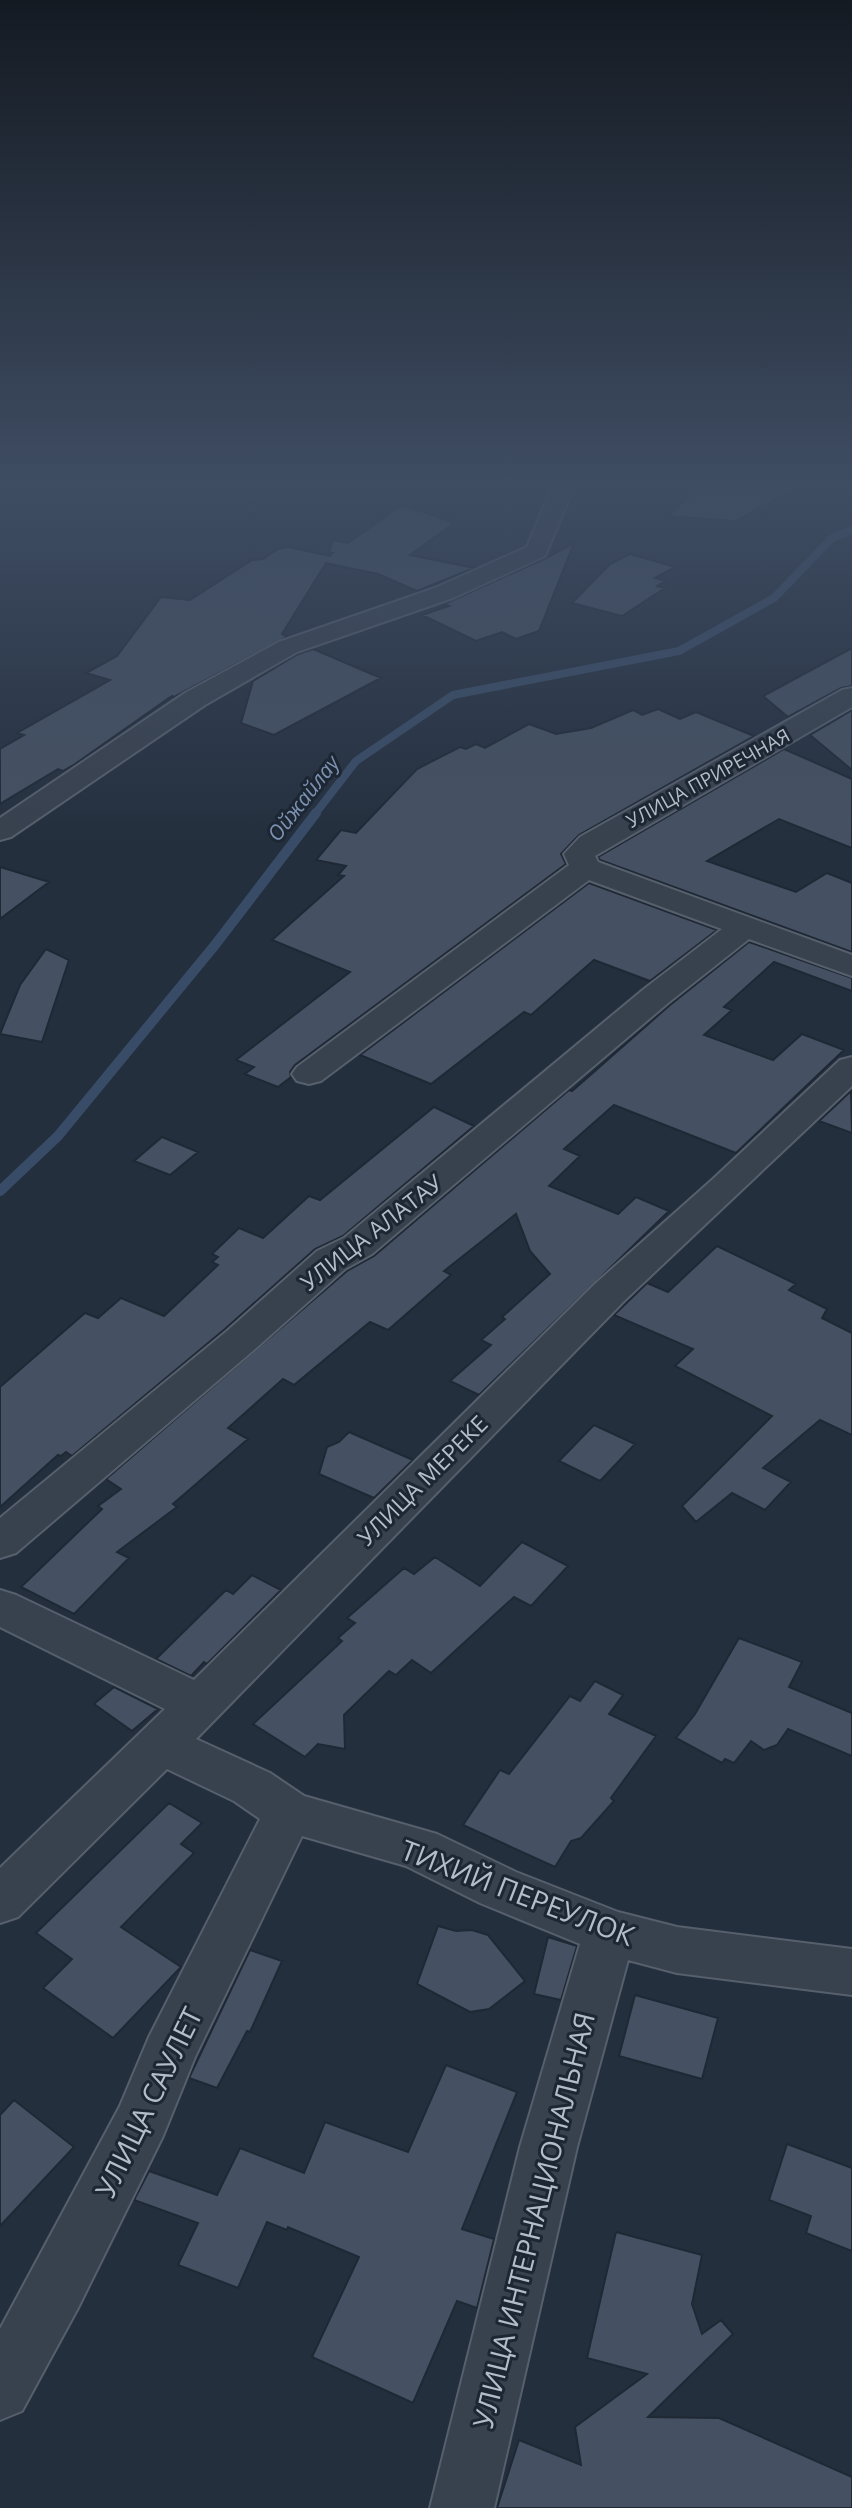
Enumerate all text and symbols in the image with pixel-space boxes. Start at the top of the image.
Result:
street label: УЛИЦА ПРИРЕЧНАЯ [621,722,795,834]
water label: Ойжайлау [261,748,346,847]
street label: УЛИЦА АЛАТАУ [293,1166,449,1298]
street label: УЛИЦА МЕРЕКЕ [350,1408,494,1552]
street label: ТИХИЙ ПЕРЕУЛОК [396,1830,641,1954]
street label: УЛИЦА САУЛЕТ [86,2000,211,2203]
street label: УЛИЦА ИНТЕРНАЦИОНАЛЬНАЯ [463,2008,603,2432]

